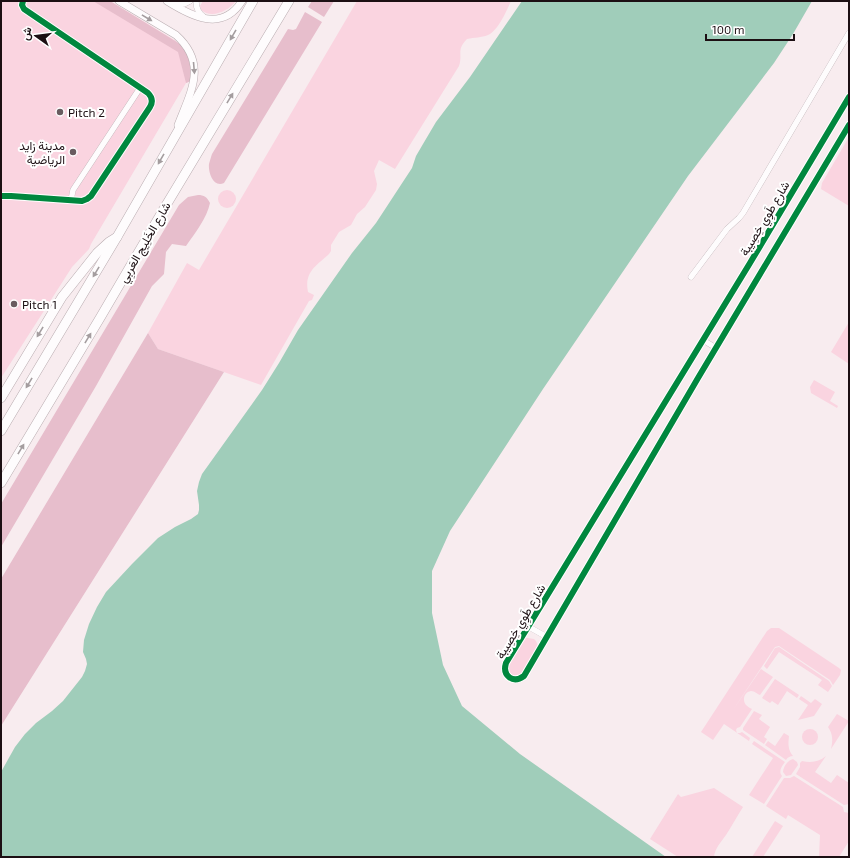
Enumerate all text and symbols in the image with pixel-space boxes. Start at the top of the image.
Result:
one-way arrow [141,15,153,22]
north arrow [16,16,56,56]
scale bar [706,16,794,42]
text: 100 m [712,22,744,36]
text: ش [18,25,35,42]
one-way arrow [230,29,237,41]
one-way arrow [190,62,197,74]
one-way arrow [226,93,234,103]
place label: Pitch 2 [68,105,105,119]
marker: Pitch 2 [55,107,65,117]
place label: مدينة زايد الرياضية [19,138,65,168]
marker: مدينة زايد الرياضية [68,147,78,157]
one-way arrow [158,153,165,165]
street label: شارع طَوِي خِصِيبة [736,178,795,260]
street label: شارع الخَلِيج العَربِي [115,199,176,287]
one-way arrow [92,267,100,277]
place label: Pitch 1 [22,297,57,311]
marker: Pitch 1 [9,299,19,309]
one-way arrow [37,326,44,338]
one-way arrow [84,332,91,344]
one-way arrow [26,377,33,389]
one-way arrow [17,444,25,454]
street label: شارع طَوِي خِصِيبة [492,581,551,663]

